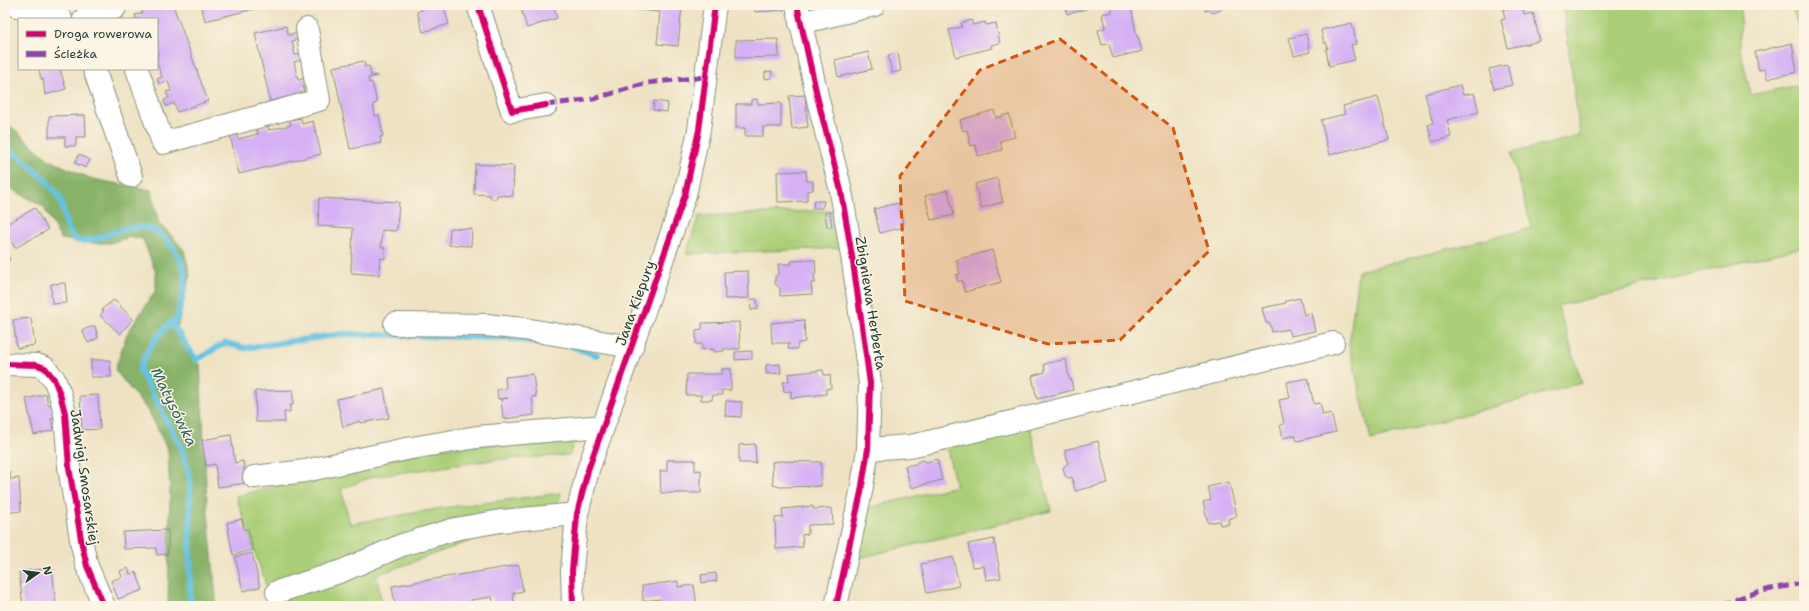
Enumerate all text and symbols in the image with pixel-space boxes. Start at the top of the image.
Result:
legend [18,18,158,70]
text: Droga rowerowa [54,26,153,42]
text: Ścieżka [54,46,97,62]
street label: Zbigniewa Herberta [852,235,890,371]
street label: Jana Kiepury [611,258,659,348]
water label: Matysówka [146,364,202,450]
street label: Jadwigi Smosarskiej [67,408,103,546]
north arrow [18,553,58,593]
text: N [39,565,56,577]

